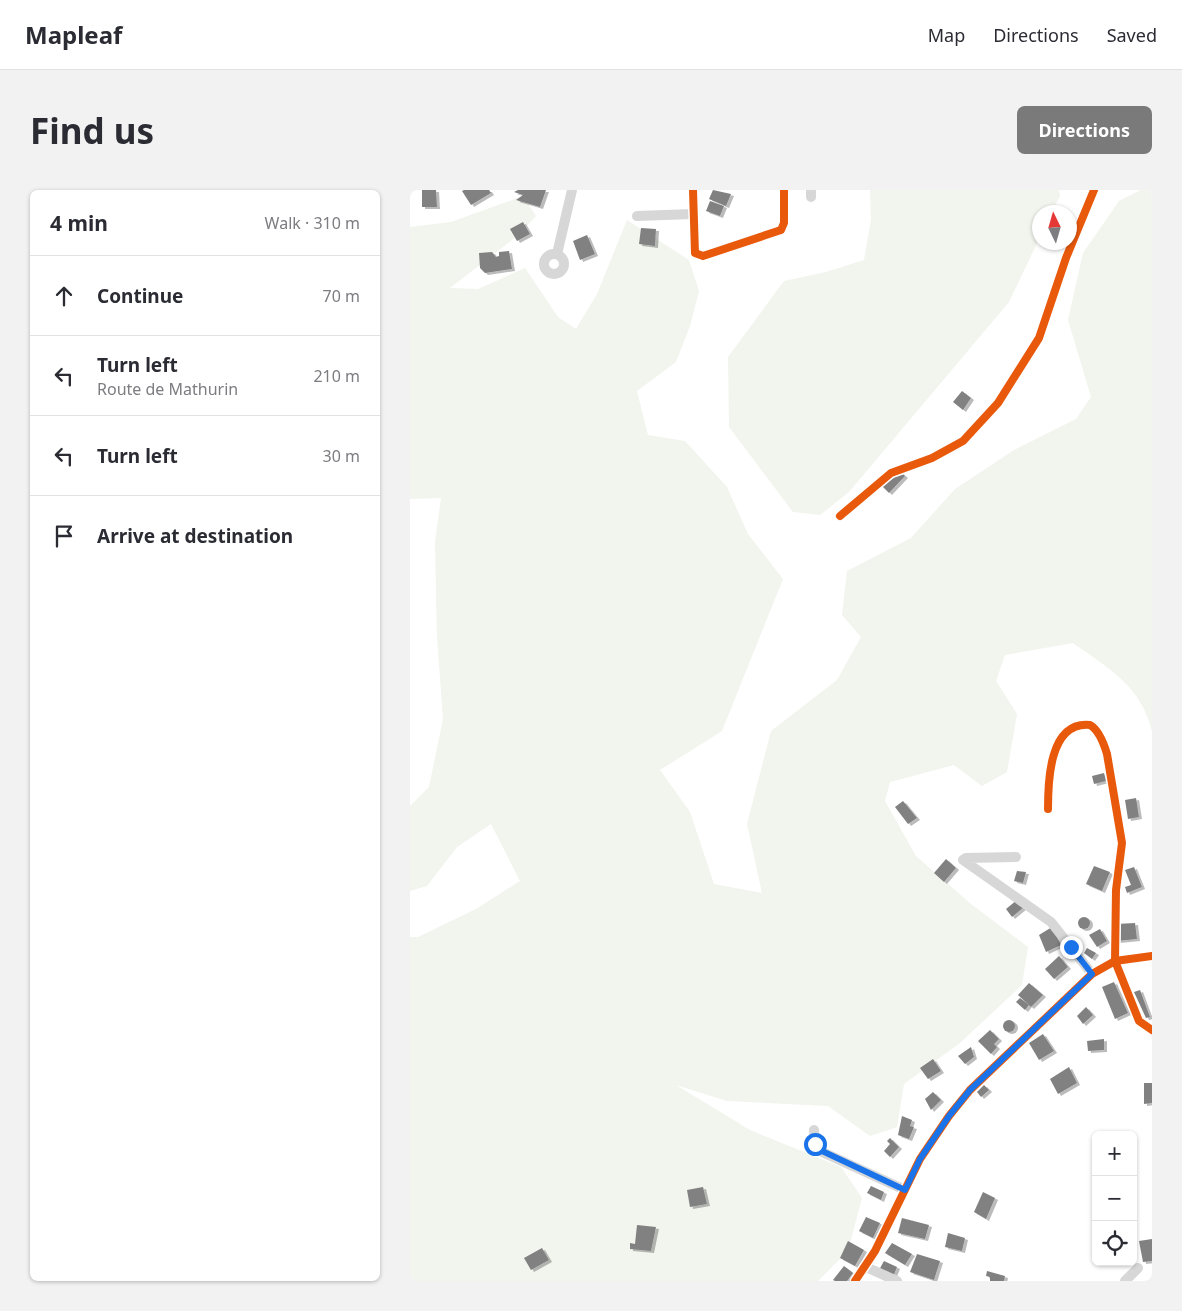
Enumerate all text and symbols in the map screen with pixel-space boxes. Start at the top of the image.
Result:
text: Mapleaf [25,18,122,51]
text: Map [928,23,965,47]
text: Directions [993,23,1079,47]
text: Saved [1107,23,1157,47]
button: Directions [1017,106,1152,154]
text: Find us [30,107,154,154]
north arrow [1032,205,1077,250]
text: 4 min [50,209,108,237]
text: Walk · 310 m [265,212,360,234]
icon: ahead [50,282,78,310]
text: Continue [97,283,183,309]
text: 70 m [323,285,360,307]
text: Turn left [97,352,178,378]
icon: left [50,362,78,390]
text: 210 m [313,365,360,387]
text: Route de Mathurin [97,378,238,400]
icon: left [50,442,78,470]
text: Turn left [97,443,178,469]
text: 30 m [323,445,360,467]
icon: arrive [50,522,78,550]
text: Arrive at destination [97,523,293,549]
route end [1060,936,1083,959]
map controls [1092,1131,1137,1266]
button: + [1092,1131,1137,1176]
route start [804,1133,827,1156]
button: − [1092,1176,1137,1221]
button: locate [1092,1221,1137,1266]

